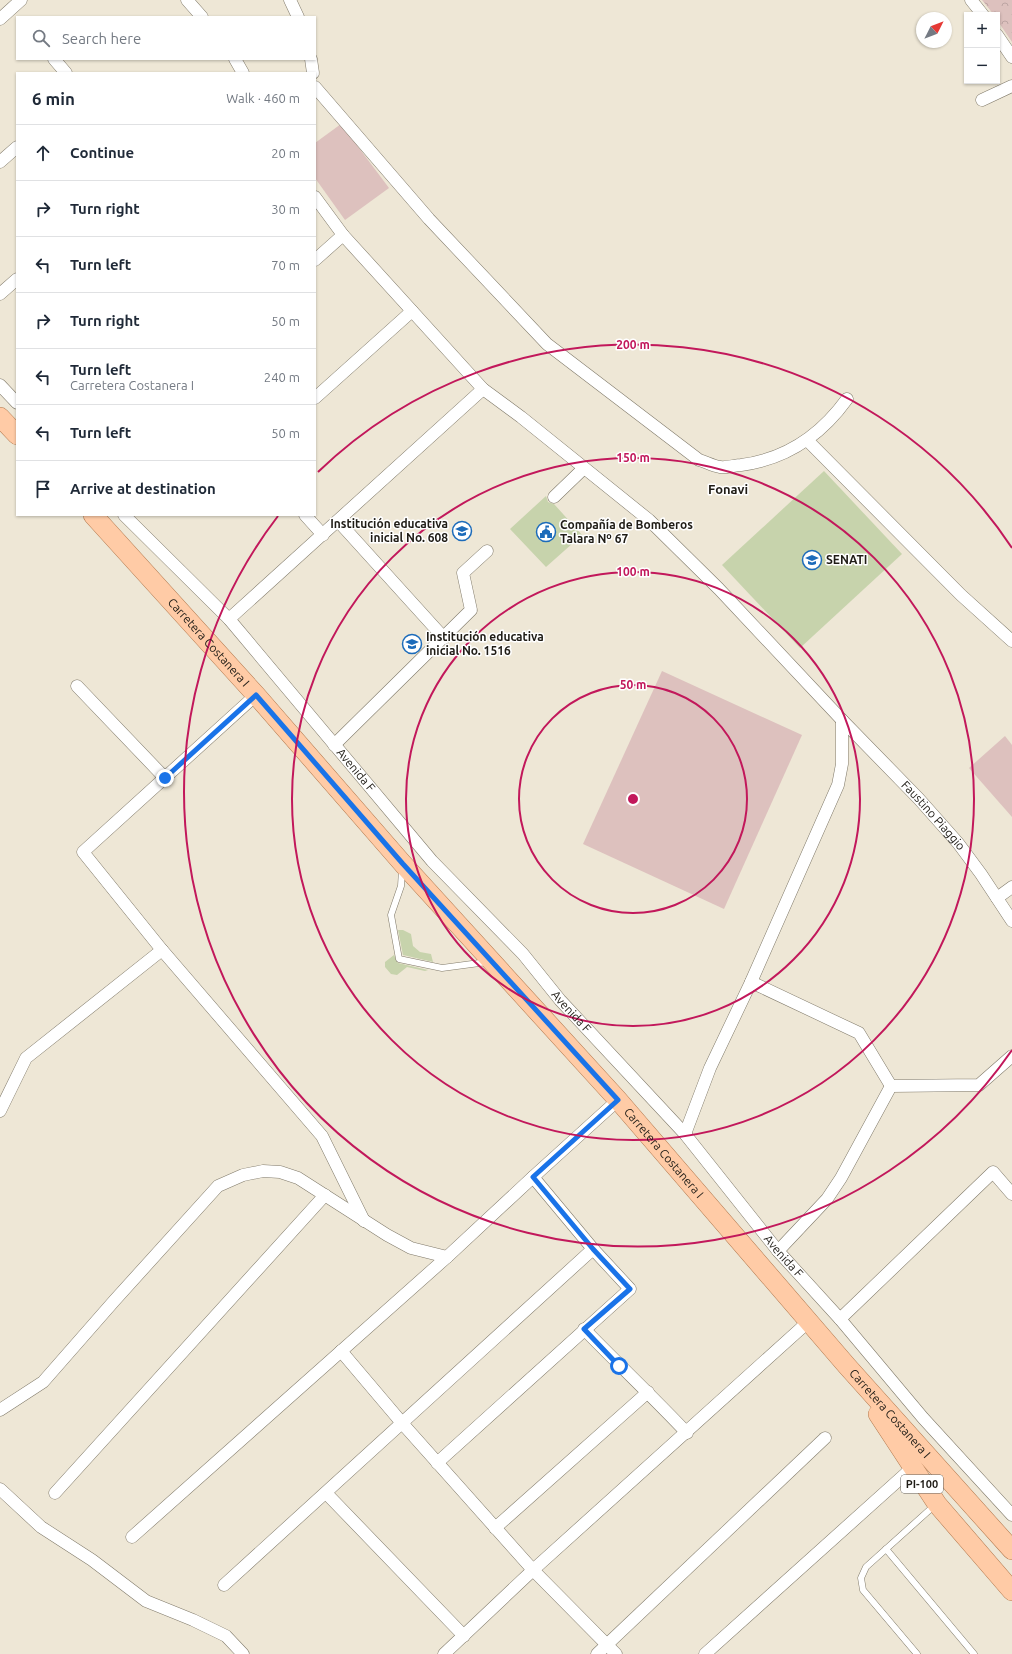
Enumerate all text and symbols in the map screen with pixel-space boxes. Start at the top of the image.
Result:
north arrow [916,12,952,48]
map controls [964,12,1000,84]
button: + [964,12,1000,48]
search box [16,16,316,60]
icon: search [30,27,52,49]
text: Search here [62,30,141,47]
button: − [964,48,1000,84]
text: 6 min [32,89,75,108]
text: Walk · 460 m [226,91,300,105]
icon: ahead [32,142,54,164]
text: Continue [70,144,134,161]
text: 20 m [271,146,300,160]
icon: right [32,198,54,220]
text: Turn right [70,200,140,217]
text: 30 m [271,202,300,216]
icon: left [32,254,54,276]
text: Turn left [70,256,131,273]
text: 70 m [271,258,300,272]
icon: right [32,310,54,332]
text: Turn right [70,312,140,329]
text: 50 m [271,314,300,328]
text: 200 m [616,338,650,351]
text: Turn left [70,361,131,378]
icon: left [32,366,54,388]
text: 240 m [264,370,300,384]
text: Carretera Costanera I [70,378,194,392]
icon: left [32,422,54,444]
text: Turn left [70,424,131,441]
text: 50 m [271,426,300,440]
text: 150 m [616,451,650,464]
icon: arrive [32,478,54,500]
text: Arrive at destination [70,480,216,497]
district label: Fonavi [708,482,748,496]
place label: Institución educativa inicial No. 608 [330,517,448,544]
place label: Compañía de Bomberos Talara Nº 67 [560,518,693,545]
school or university icon: Institución educativa inicial No. 608 [451,520,473,542]
public building icon: Compañía de Bomberos Talara Nº 67 [535,521,557,543]
school or university icon: SENATI [801,549,823,571]
place label: SENATI [826,553,867,566]
text: 100 m [616,565,650,578]
street label: Carretera Costanera I [166,595,252,689]
place label: Institución educativa inicial No. 1516 [426,630,544,657]
school or university icon: Institución educativa inicial No. 1516 [401,633,423,655]
text: 50 m [620,678,646,691]
street label: Avenida F [334,746,378,794]
route end [156,769,174,787]
street label: Faustino Piaggio [899,778,968,852]
centre of rings [626,792,640,806]
street label: Avenida F [549,988,594,1035]
street label: Carretera Costanera I [622,1105,706,1200]
street label: Avenida F [762,1232,806,1280]
route start [610,1357,628,1375]
street label: Carretera Costanera I [847,1366,933,1460]
road number: PI-100 [901,1475,943,1493]

